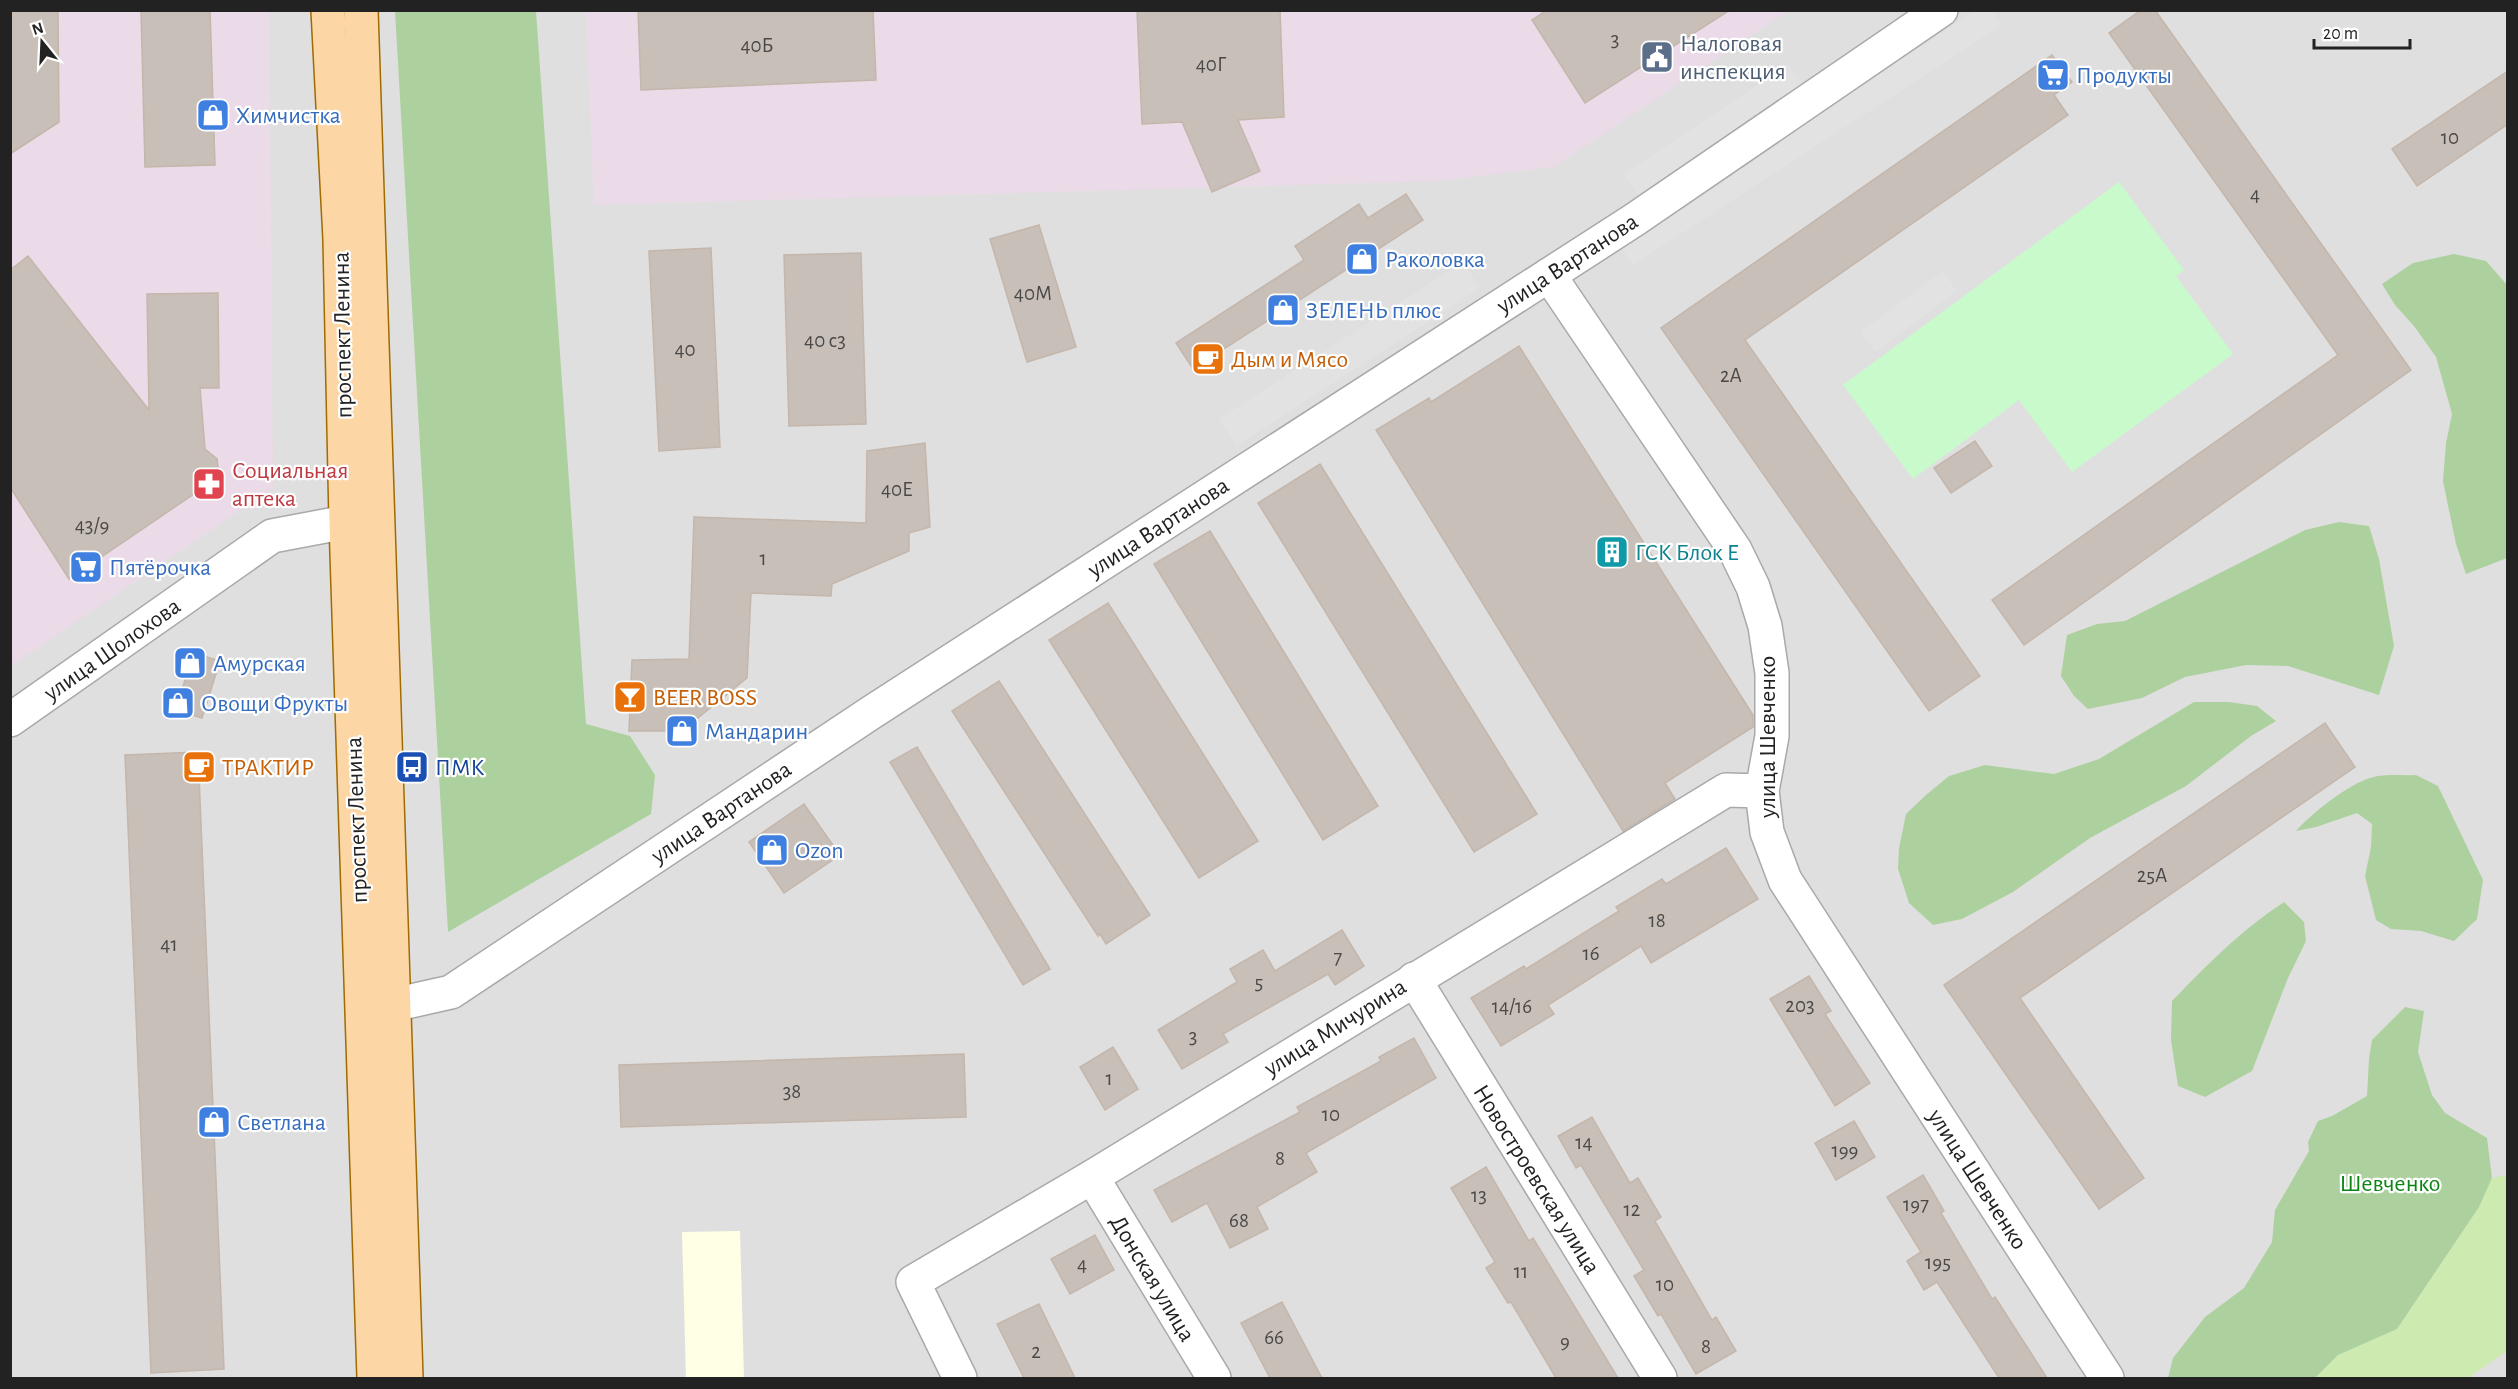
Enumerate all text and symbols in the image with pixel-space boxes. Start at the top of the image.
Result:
north arrow [12,12,72,72]
scale bar [2314,12,2410,50]
text: N [30,19,45,38]
text: 20 m [2323,25,2358,43]
house number: 3 [1611,29,1619,50]
place label: Налоговая инспекция [1680,32,1786,84]
house number: 40Б [740,35,774,56]
public building icon: Налоговая инспекция [1639,39,1675,75]
house number: 40Г [1196,54,1227,75]
supermarket icon: Продукты [2035,57,2071,93]
place label: Продукты [2076,64,2172,88]
shop icon: Химчистка [195,97,231,133]
place label: Химчистка [236,104,341,128]
house number: 10 [2441,127,2459,148]
house number: 4 [2250,184,2260,205]
street label: улица Вартанова [1492,209,1643,319]
shop icon: Раколовка [1344,241,1380,277]
place label: Раколовка [1385,248,1485,272]
street label: проспект Ленина [330,251,356,419]
house number: 40М [1014,283,1052,304]
shop icon: ЗЕЛЕНЬ плюс [1265,292,1301,328]
place label: ЗЕЛЕНЬ плюс [1306,299,1441,323]
house number: 40 с3 [804,330,846,351]
house number: 40 [674,339,696,360]
cafe icon: Дым и Мясо [1190,341,1226,377]
place label: Дым и Мясо [1231,348,1348,372]
house number: 2А [1720,365,1742,386]
place label: Социальная аптека [232,459,349,511]
pharmacy icon: Социальная аптека [191,466,227,502]
street label: улица Вартанова [1083,473,1234,583]
house number: 40Е [881,479,913,500]
house number: 43/9 [75,515,109,536]
building icon: ГСК Блок Е [1594,534,1630,570]
place label: ГСК Блок Е [1635,541,1739,565]
house number: 1 [759,548,767,569]
supermarket icon: Пятёрочка [68,549,104,585]
place label: Пятёрочка [109,556,211,580]
street label: улица Шолохова [39,594,185,706]
shop icon: Амурская [172,645,208,681]
place label: Амурская [213,652,306,676]
street label: улица Шевченко [1756,656,1780,819]
bar icon: BEER BOSS [612,679,648,715]
shop icon: Овощи Фрукты [160,685,196,721]
place label: BEER BOSS [653,686,757,710]
place label: Овощи Фрукты [201,692,348,716]
shop icon: Мандарин [664,713,700,749]
place label: Мандарин [705,720,808,744]
street label: проспект Ленина [342,736,372,904]
cafe icon: ТРАКТИР [181,749,217,785]
bus stop icon: ПМК [394,749,430,785]
place label: ТРАКТИР [222,756,314,780]
place label: ПМК [435,756,485,780]
street label: улица Вартанова [646,757,796,869]
shop icon: Ozon [754,832,790,868]
place label: Ozon [795,839,844,863]
house number: 25А [2137,865,2167,886]
house number: 18 [1648,910,1666,931]
house number: 41 [160,934,178,955]
house number: 16 [1582,943,1600,964]
house number: 7 [1334,947,1343,968]
house number: 5 [1255,972,1263,993]
street label: улица Мичурина [1259,975,1411,1082]
house number: 203 [1785,995,1815,1016]
house number: 14/16 [1492,996,1532,1017]
house number: 3 [1189,1026,1197,1047]
house number: 1 [1105,1068,1113,1089]
house number: 38 [783,1081,801,1102]
street label: Новостроевская улица [1468,1081,1604,1278]
shop icon: Светлана [196,1104,232,1140]
house number: 10 [1322,1104,1340,1125]
street label: улица Шевченко [1922,1104,2031,1254]
place label: Светлана [237,1111,326,1135]
house number: 14 [1575,1132,1593,1153]
house number: 199 [1832,1140,1858,1161]
house number: 8 [1275,1148,1285,1169]
park label: Шевченко [2340,1172,2440,1196]
house number: 13 [1471,1185,1487,1206]
house number: 197 [1903,1194,1929,1215]
house number: 12 [1624,1199,1640,1220]
house number: 68 [1229,1210,1249,1231]
street label: Донская улица [1105,1211,1199,1346]
house number: 195 [1925,1252,1951,1273]
house number: 4 [1077,1254,1087,1275]
house number: 11 [1514,1261,1528,1282]
house number: 10 [1656,1274,1674,1295]
house number: 66 [1264,1327,1284,1348]
house number: 9 [1560,1331,1570,1352]
house number: 8 [1701,1336,1711,1357]
house number: 2 [1031,1341,1041,1362]

